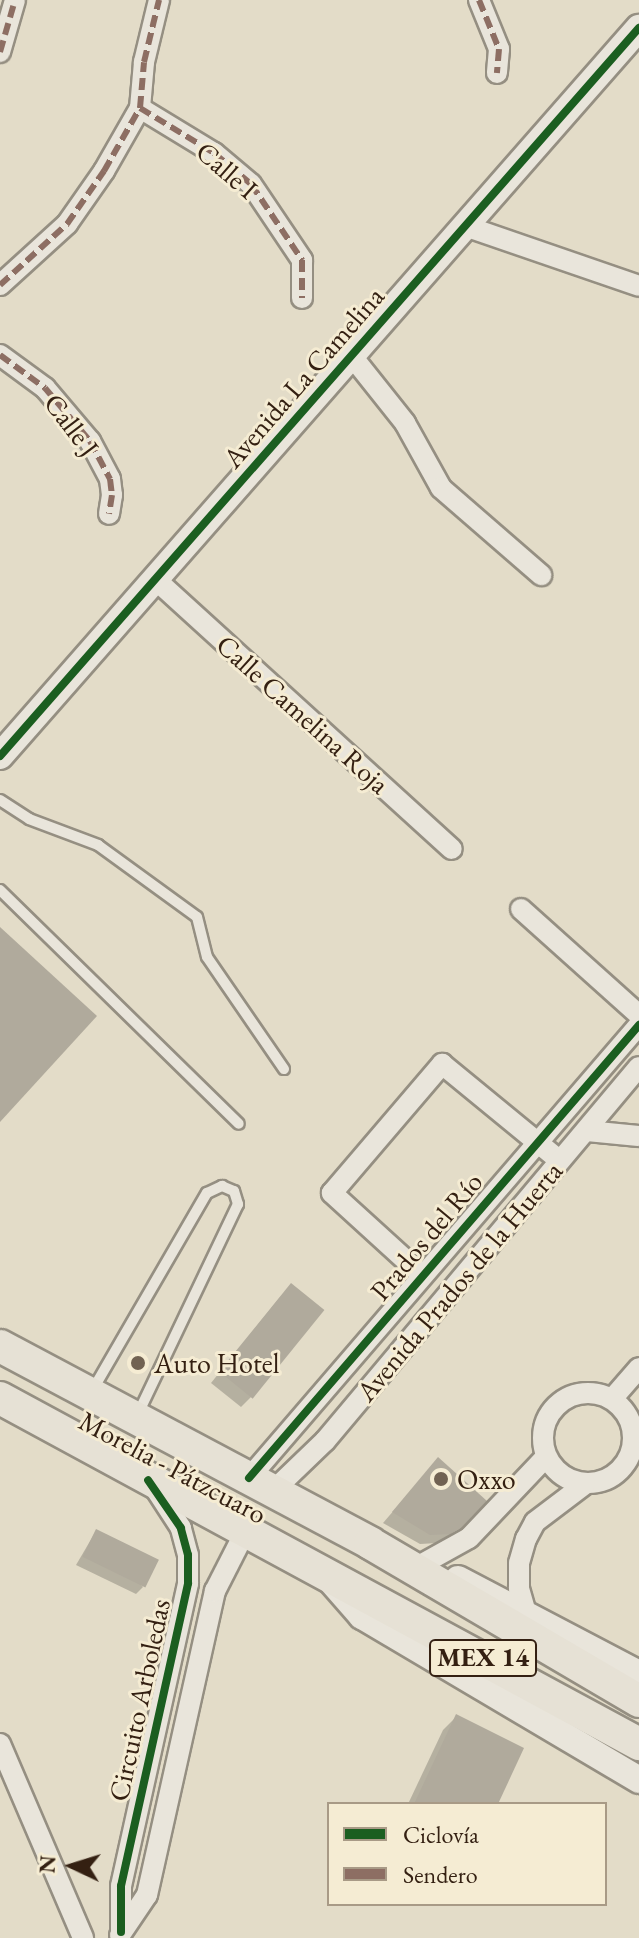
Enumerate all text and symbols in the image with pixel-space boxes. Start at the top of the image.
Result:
street label: Calle I [189,134,265,206]
street label: Avenida La Camelina [215,280,391,474]
street label: Calle J [37,387,107,463]
street label: Calle Camelina Roja [210,628,396,800]
street label: Avenida Prados de la Huerta [349,1154,569,1408]
street label: Prados del Río [363,1165,489,1307]
place label: Auto Hotel [154,1346,279,1380]
marker: Auto Hotel [129,1354,147,1372]
street label: Morelia - Pátzcuaro [73,1403,273,1531]
place label: Oxxo [457,1462,516,1496]
marker: Oxxo [432,1470,450,1488]
street label: Circuito Arboledas [101,1596,177,1804]
road number: MEX 14 [429,1636,537,1680]
legend [327,1802,607,1906]
text: Ciclovía [403,1819,479,1850]
north arrow [32,1826,112,1906]
text: N [32,1854,63,1874]
text: Sendero [403,1859,478,1890]

